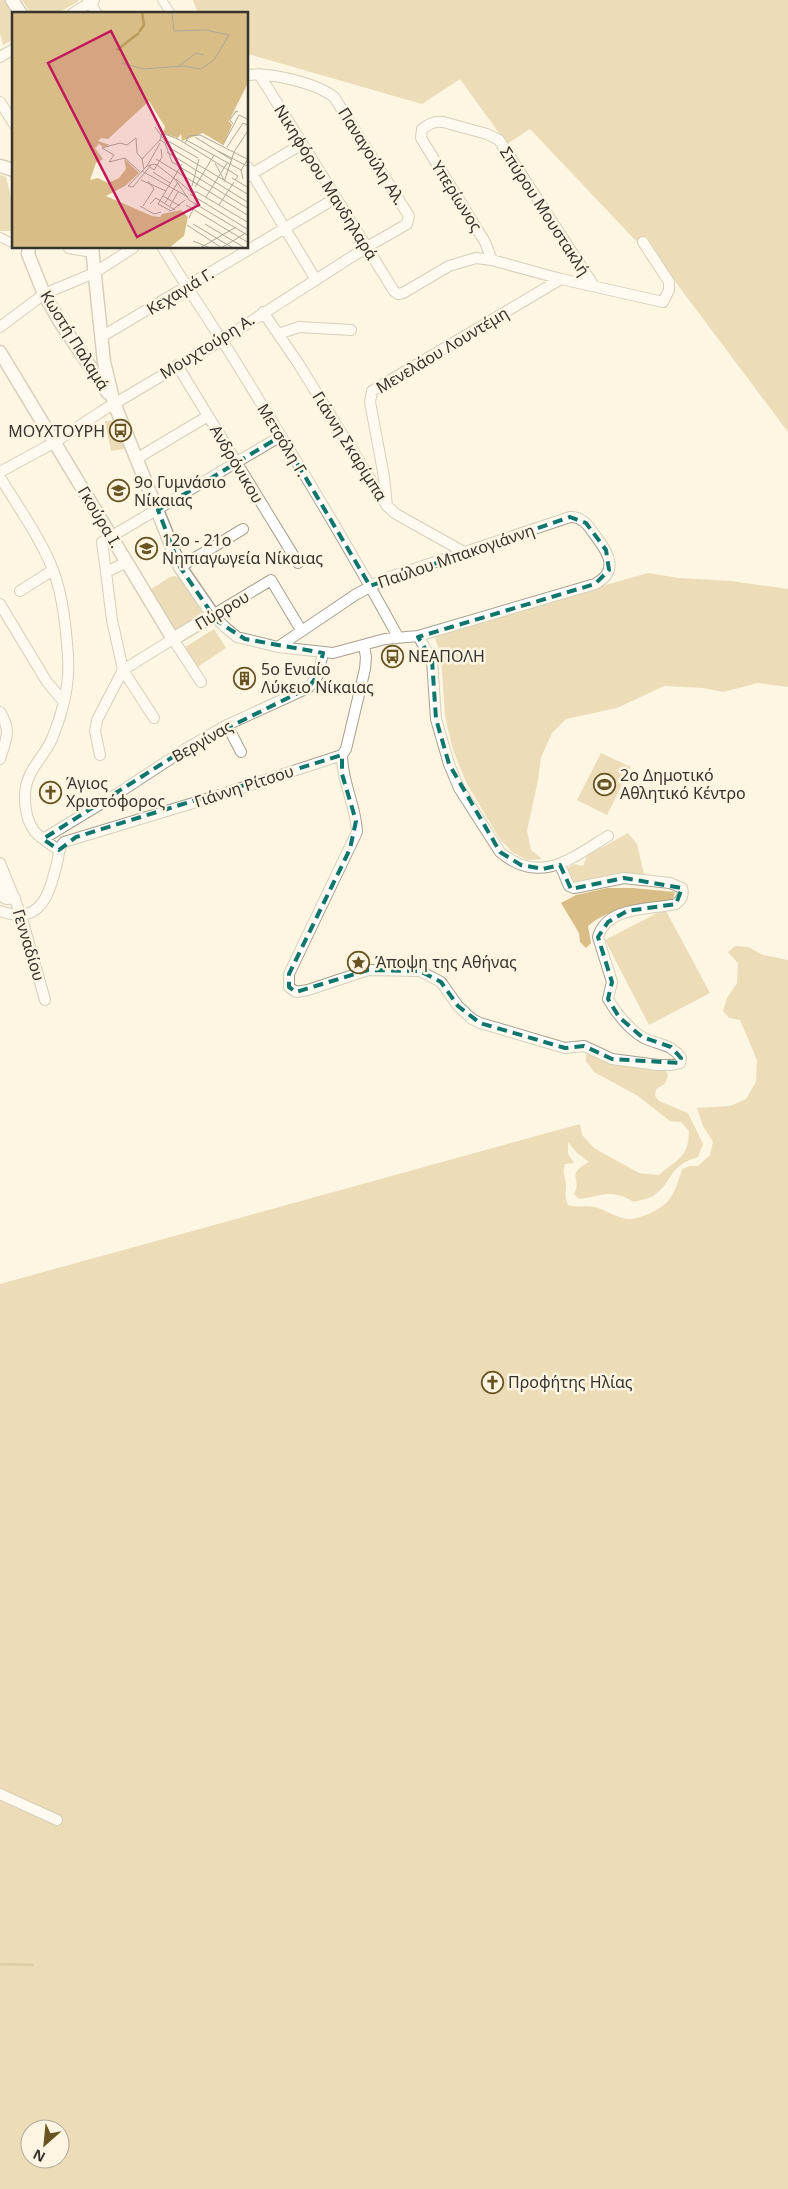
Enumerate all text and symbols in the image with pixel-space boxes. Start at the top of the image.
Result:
inset map [12,12,249,249]
street label: Νικηφόρου Μανδηλαρά [269,100,383,264]
street label: Παναγούλη Αλ. [333,103,411,209]
street label: Σπύρου Μουστακλή [495,142,595,280]
street label: Υπερίωνος [427,156,488,236]
street label: Κεχαγιά Γ. [142,262,218,320]
street label: Κωστή Παλαμά [36,286,115,394]
street label: Μενελάου Λουντέμη [372,302,512,398]
street label: Μουχτούρη Α. [155,308,259,384]
street label: Γιάννη Σκαρίμπα [308,387,393,505]
street label: Μετσόλη Γ. [253,399,313,481]
bus stop icon: ΜΟΥΧΤΟΥΡΗ [109,419,133,443]
place label: ΜΟΥΧΤΟΥΡΗ [8,420,105,442]
street label: Ανδρόνικου [205,421,269,507]
place label: 9ο Γυμνάσιο Νίκαιας [134,471,226,511]
school or university icon: 9ο Γυμνάσιο Νίκαιας [106,479,130,503]
street label: Γκούρα Ι. [73,482,127,552]
street label: Παύλου Μπακογιάννη [375,519,537,593]
place label: 12ο - 21ο Νηπιαγωγεία Νίκαιας [162,529,323,569]
school or university icon: 12ο - 21ο Νηπιαγωγεία Νίκαιας [134,537,158,561]
street label: Πύρρου [191,585,253,635]
bus stop icon: ΝΕΑΠΟΛΗ [380,644,404,668]
place label: ΝΕΑΠΟΛΗ [408,645,485,667]
place label: 5ο Ενιαίο Λύκειο Νίκαιας [261,658,374,698]
building icon: 5ο Ενιαίο Λύκειο Νίκαιας [233,666,257,690]
street label: Βεργίνας [168,715,236,767]
street label: Γιάννη Ρίτσου [191,760,297,812]
place label: 2o Δημοτικό Αθλητικό Κέντρο [620,764,746,804]
place label: Άγιος Χριστόφορος [66,772,166,812]
sports icon: 2o Δημοτικό Αθλητικό Κέντρο [592,772,616,796]
church icon: Άγιος Χριστόφορος [38,780,62,804]
street label: Γενναδίου [8,906,50,984]
place icon: Άποψη της Αθήνας [347,950,371,974]
place label: Άποψη της Αθήνας [375,951,517,973]
church icon: Προφήτης Ηλίας [480,1370,504,1394]
place label: Προφήτης Ηλίας [508,1371,633,1393]
north arrow [20,2119,70,2169]
text: N [29,2145,48,2167]

